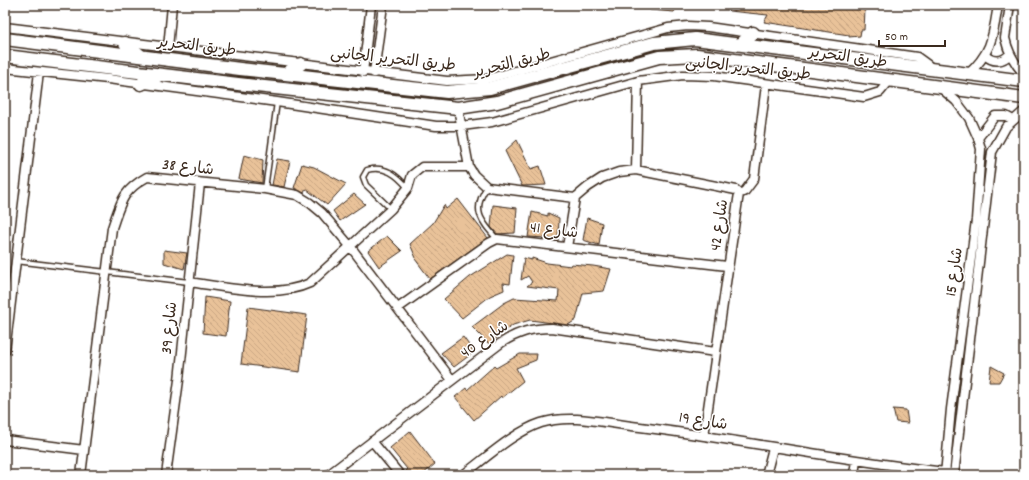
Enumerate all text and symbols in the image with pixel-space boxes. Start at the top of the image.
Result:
scale bar [879,22,945,48]
text: 50 m [885,29,908,46]
street label: طريق التحرير [155,31,237,63]
street label: طريق التحرير [805,41,889,75]
street label: طريق التحرير الجانبى [329,42,457,78]
street label: طريق التحرير [469,43,553,85]
street label: طريق التحرير الجانبى [684,51,812,87]
street label: شارع 38 [161,154,215,182]
street label: شارع 42 [705,198,735,252]
street label: شارع 41 [529,217,579,245]
street label: شارع 15 [940,246,970,298]
street label: شارع 39 [156,301,184,355]
street label: شارع 40 [456,315,514,365]
street label: شارع 19 [677,407,729,437]

